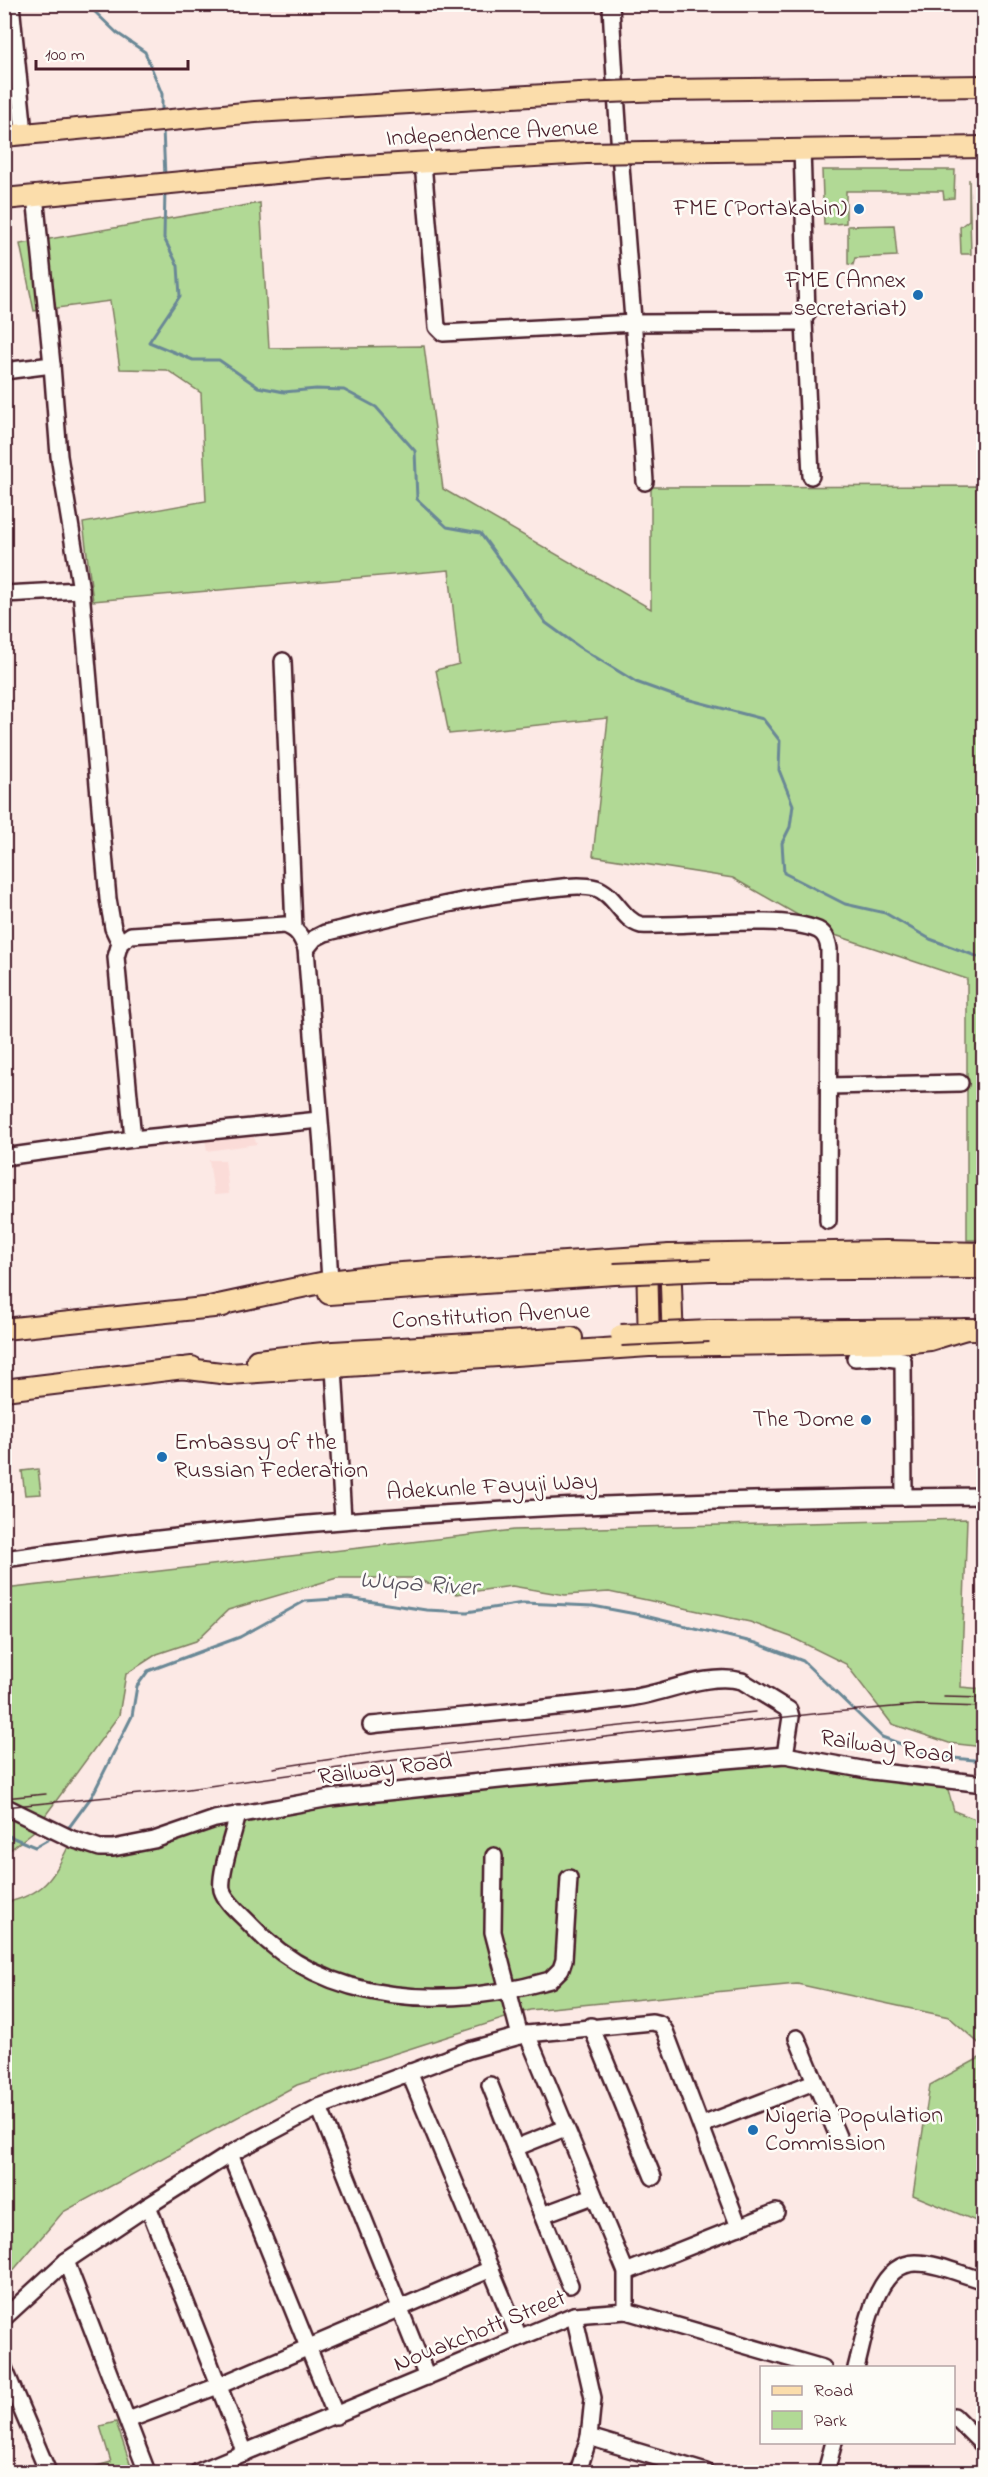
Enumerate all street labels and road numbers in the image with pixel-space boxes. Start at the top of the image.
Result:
street label: Independence Avenue [385,111,599,157]
street label: Constitution Avenue [391,1294,591,1340]
street label: Adekunle Fayuji Way [386,1465,598,1512]
street label: Railway Road [818,1721,957,1776]
street label: Railway Road [316,1744,455,1797]
street label: Nouakchott Street [389,2282,571,2382]

